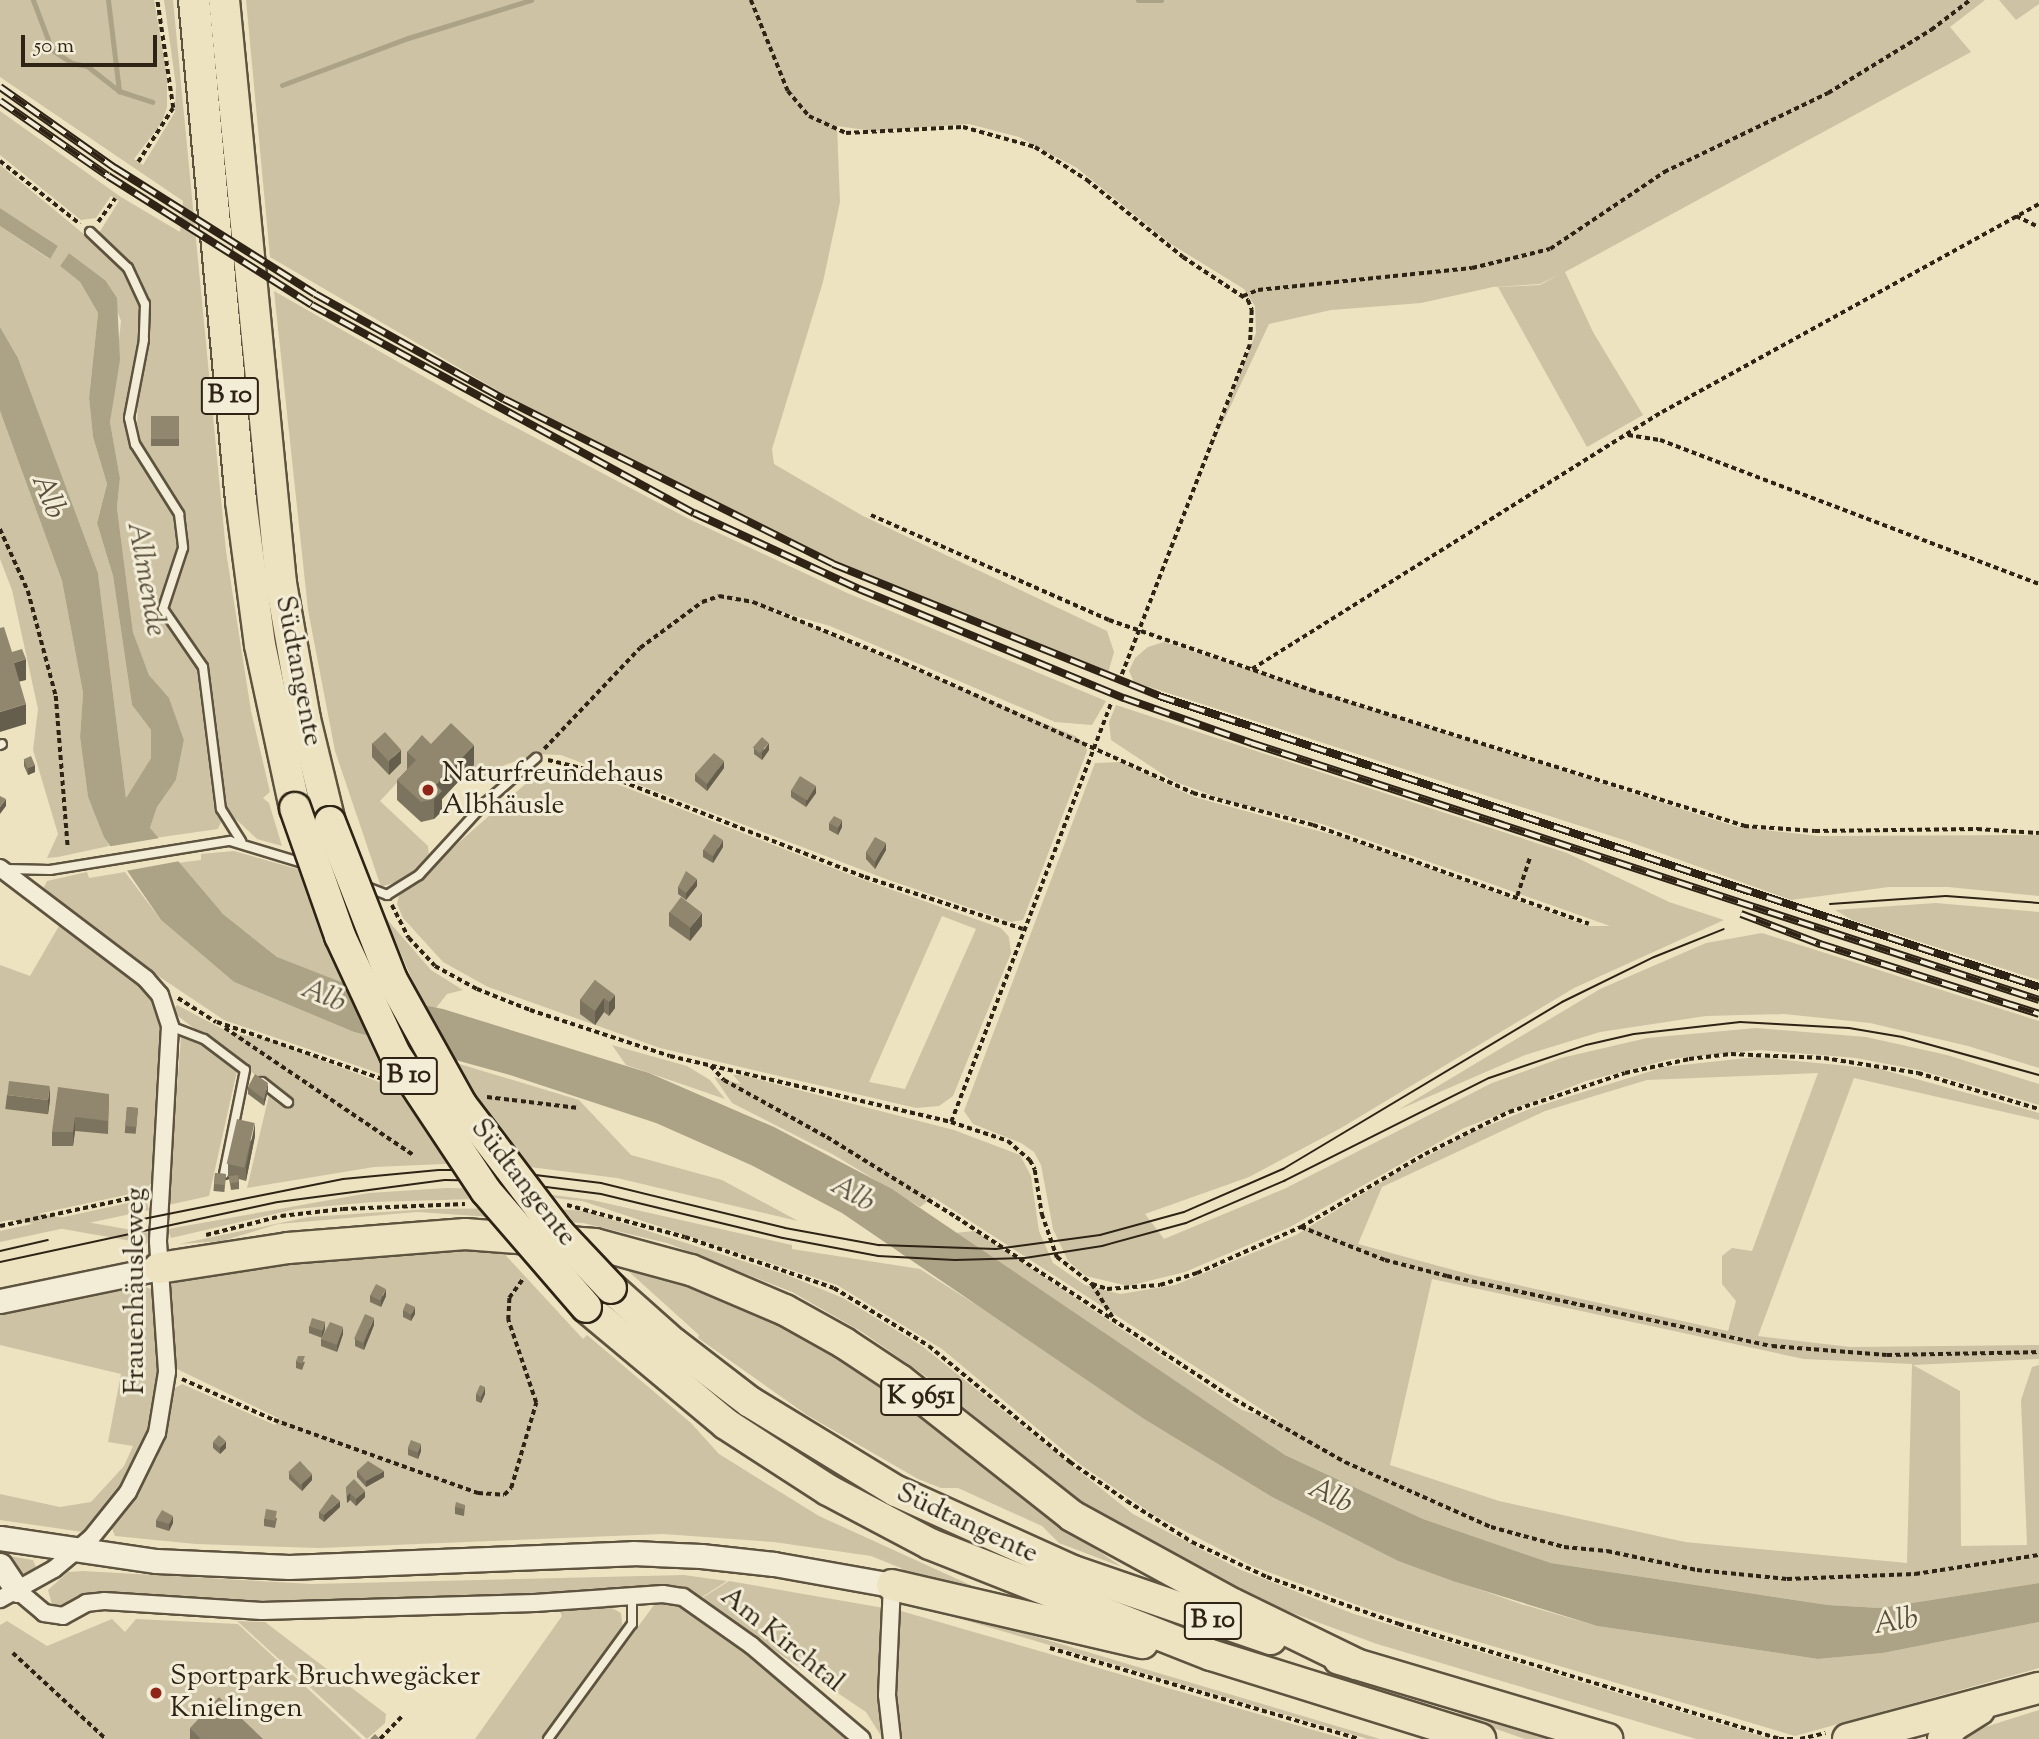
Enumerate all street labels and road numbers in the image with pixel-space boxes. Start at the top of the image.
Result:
road number: B 10 [200,374,260,418]
street label: Südtangente [267,593,329,749]
road number: B 10 [379,1054,439,1098]
street label: Südtangente [463,1113,583,1253]
street label: Frauenhäusleweg [119,1188,153,1394]
road number: K 9651 [879,1374,963,1420]
street label: Südtangente [891,1477,1043,1571]
street label: Am Kirchtal [713,1580,851,1700]
road number: B 10 [1183,1598,1243,1644]

